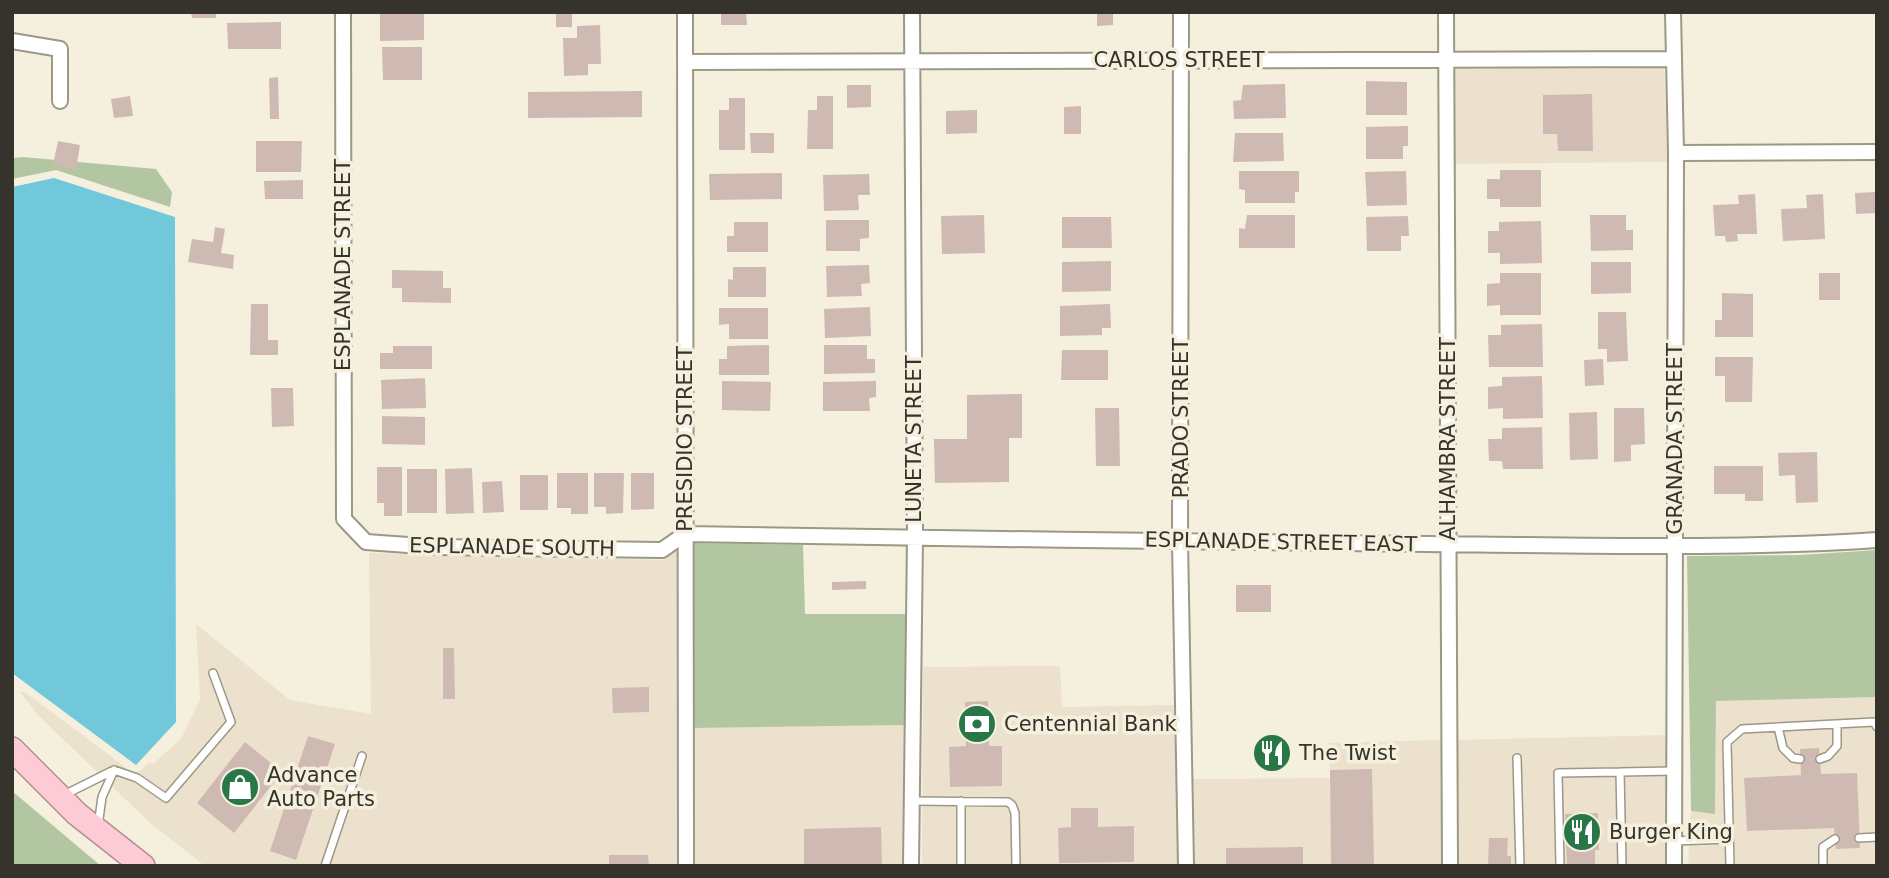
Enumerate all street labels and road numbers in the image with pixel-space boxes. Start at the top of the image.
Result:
street label: CARLOS STREET [1093,48,1265,72]
street label: ESPLANADE STREET [331,159,355,371]
street label: ALHAMBRA STREET [1436,337,1460,541]
street label: PRADO STREET [1169,338,1193,498]
street label: GRANADA STREET [1663,343,1687,535]
street label: PRESIDIO STREET [673,346,697,532]
street label: LUNETA STREET [902,355,926,523]
street label: ESPLANADE STREET EAST [1145,528,1418,556]
street label: ESPLANADE SOUTH [409,533,615,561]

